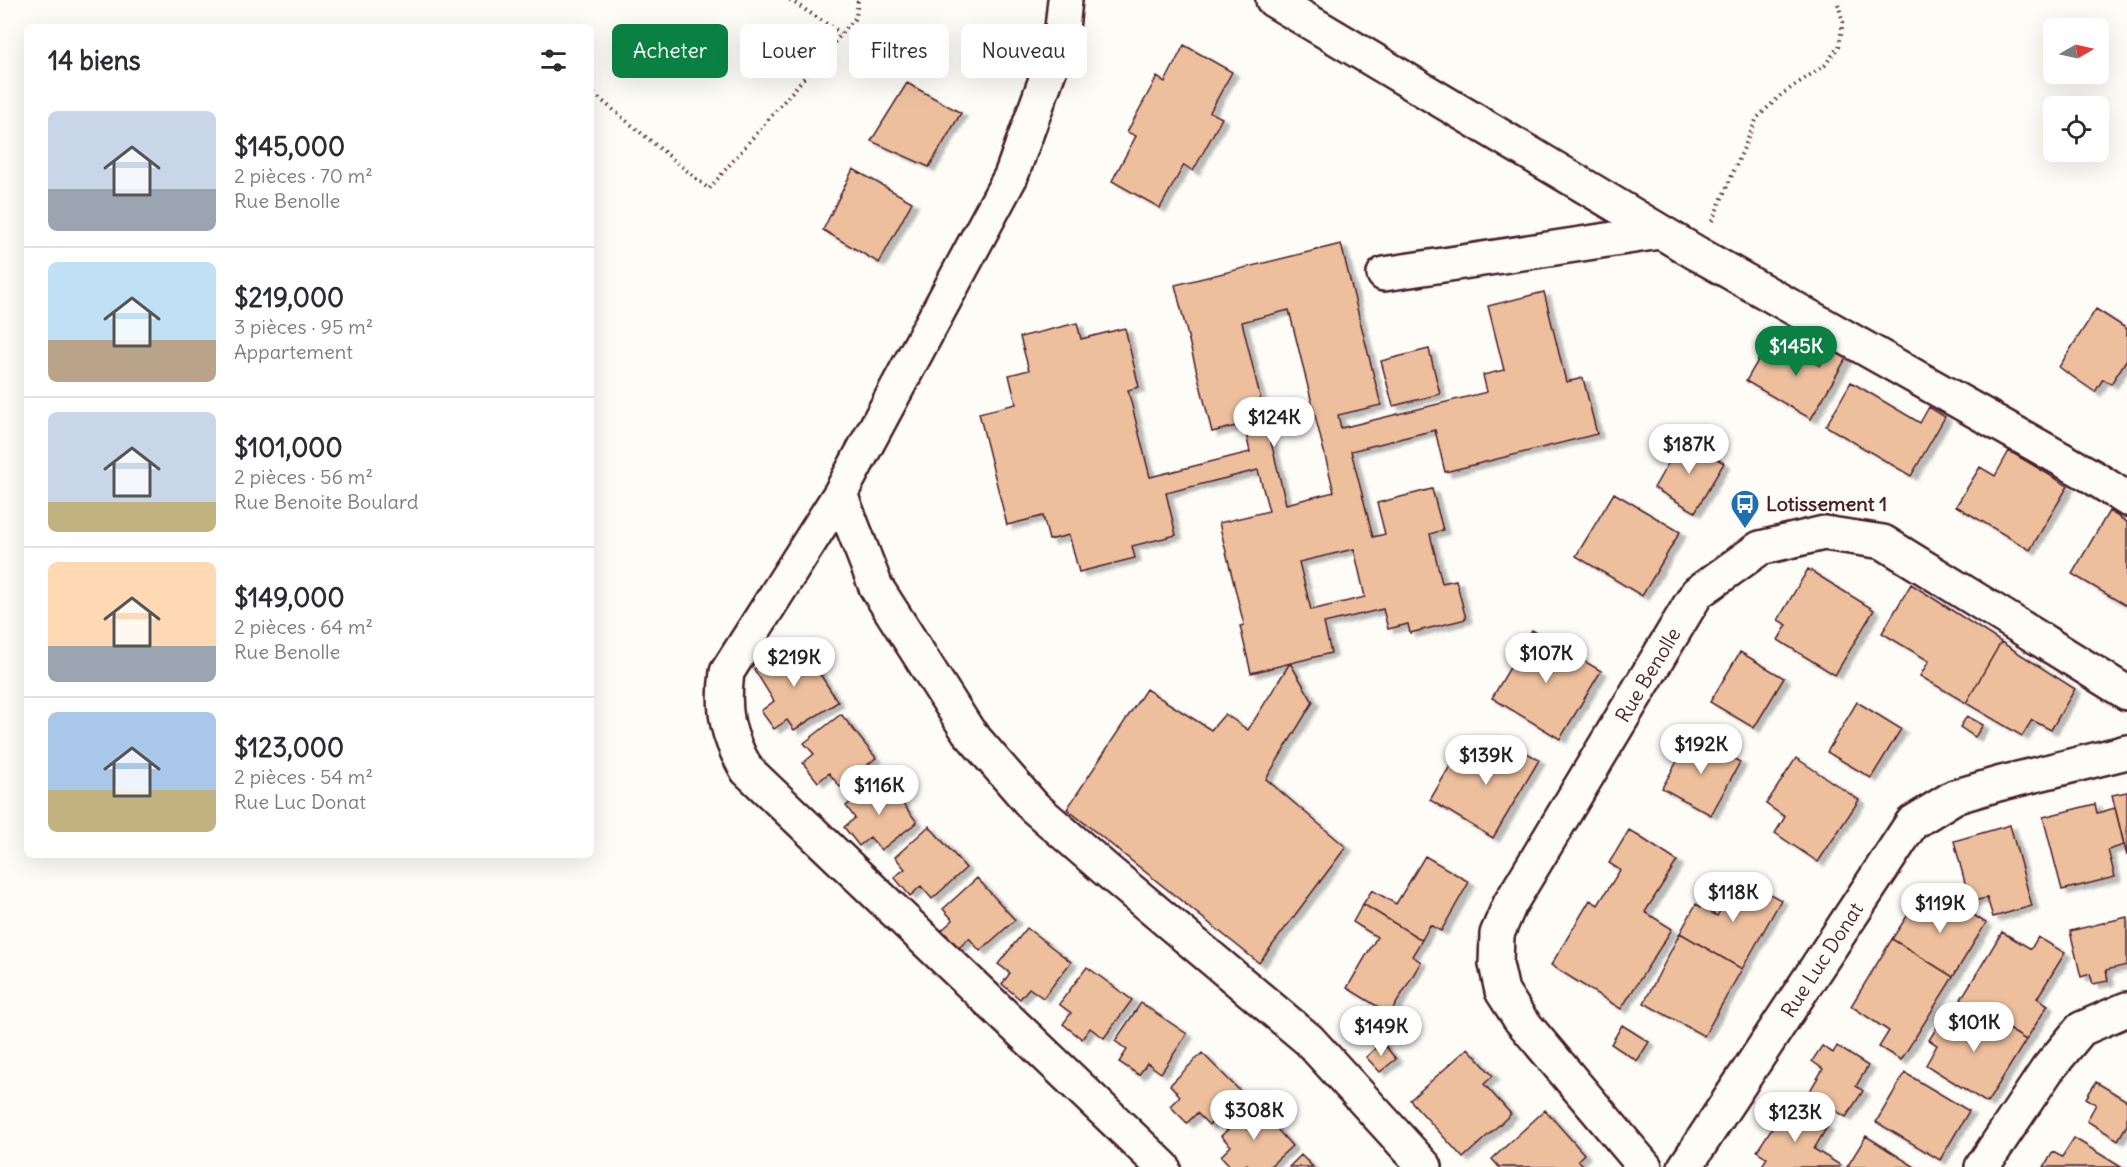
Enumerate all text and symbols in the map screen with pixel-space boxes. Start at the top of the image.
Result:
north arrow [2043,18,2109,84]
map controls [2043,18,2109,162]
chip: Acheter [612,24,728,78]
chip: Louer [740,24,837,78]
chip: Filtres [849,24,949,78]
chip: Nouveau [961,24,1087,78]
text: 14 biens [48,44,141,77]
icon: filters [537,44,570,77]
button: locate [2043,96,2109,162]
text: $145,000 [234,130,345,163]
icon: home [96,135,168,207]
text: 2 pièces · 70 m² [234,163,373,188]
text: Rue Benolle [234,188,340,213]
text: $219,000 [234,281,344,314]
icon: home [96,286,168,358]
text: 3 pièces · 95 m² [234,314,373,339]
pin: $145K [1754,326,1838,377]
text: $145K [1769,333,1823,358]
text: Appartement [234,339,353,364]
pin: $124K [1232,397,1316,448]
text: $124K [1247,404,1301,429]
pin: $187K [1647,424,1731,475]
text: $101,000 [234,431,343,464]
text: $187K [1663,431,1715,456]
icon: home [96,436,168,508]
text: 2 pièces · 56 m² [234,464,373,489]
bus stop icon: Lotissement 1 [1729,488,1761,530]
text: Rue Benoite Boulard [234,489,419,514]
place label: Lotissement 1 [1766,491,1887,516]
text: $149,000 [234,581,345,614]
icon: home [96,586,168,658]
text: 2 pièces · 64 m² [234,614,373,639]
street label: Rue Benolle [1610,623,1686,727]
pin: $107K [1504,633,1588,684]
pin: $219K [752,637,836,688]
text: Rue Benolle [234,639,340,664]
text: $107K [1519,640,1573,665]
text: $219K [767,644,821,669]
pin: $192K [1659,724,1743,775]
text: $123,000 [234,731,344,764]
text: $192K [1674,731,1728,756]
pin: $139K [1444,735,1528,786]
icon: home [96,736,168,808]
text: $139K [1459,742,1513,767]
text: 2 pièces · 54 m² [234,764,373,789]
pin: $116K [837,765,921,816]
text: $116K [854,772,904,797]
text: Rue Luc Donat [234,789,366,814]
pin: $118K [1691,872,1775,923]
text: $118K [1708,879,1758,904]
pin: $119K [1898,883,1982,934]
text: $119K [1915,890,1965,915]
street label: Rue Luc Donat [1775,897,1868,1022]
pin: $101K [1932,1002,2016,1053]
pin: $149K [1339,1006,1423,1057]
text: $101K [1948,1009,2000,1034]
text: $149K [1354,1013,1408,1038]
pin: $308K [1212,1090,1296,1141]
pin: $123K [1753,1092,1837,1143]
text: $308K [1224,1097,1284,1122]
text: $123K [1768,1099,1822,1124]

